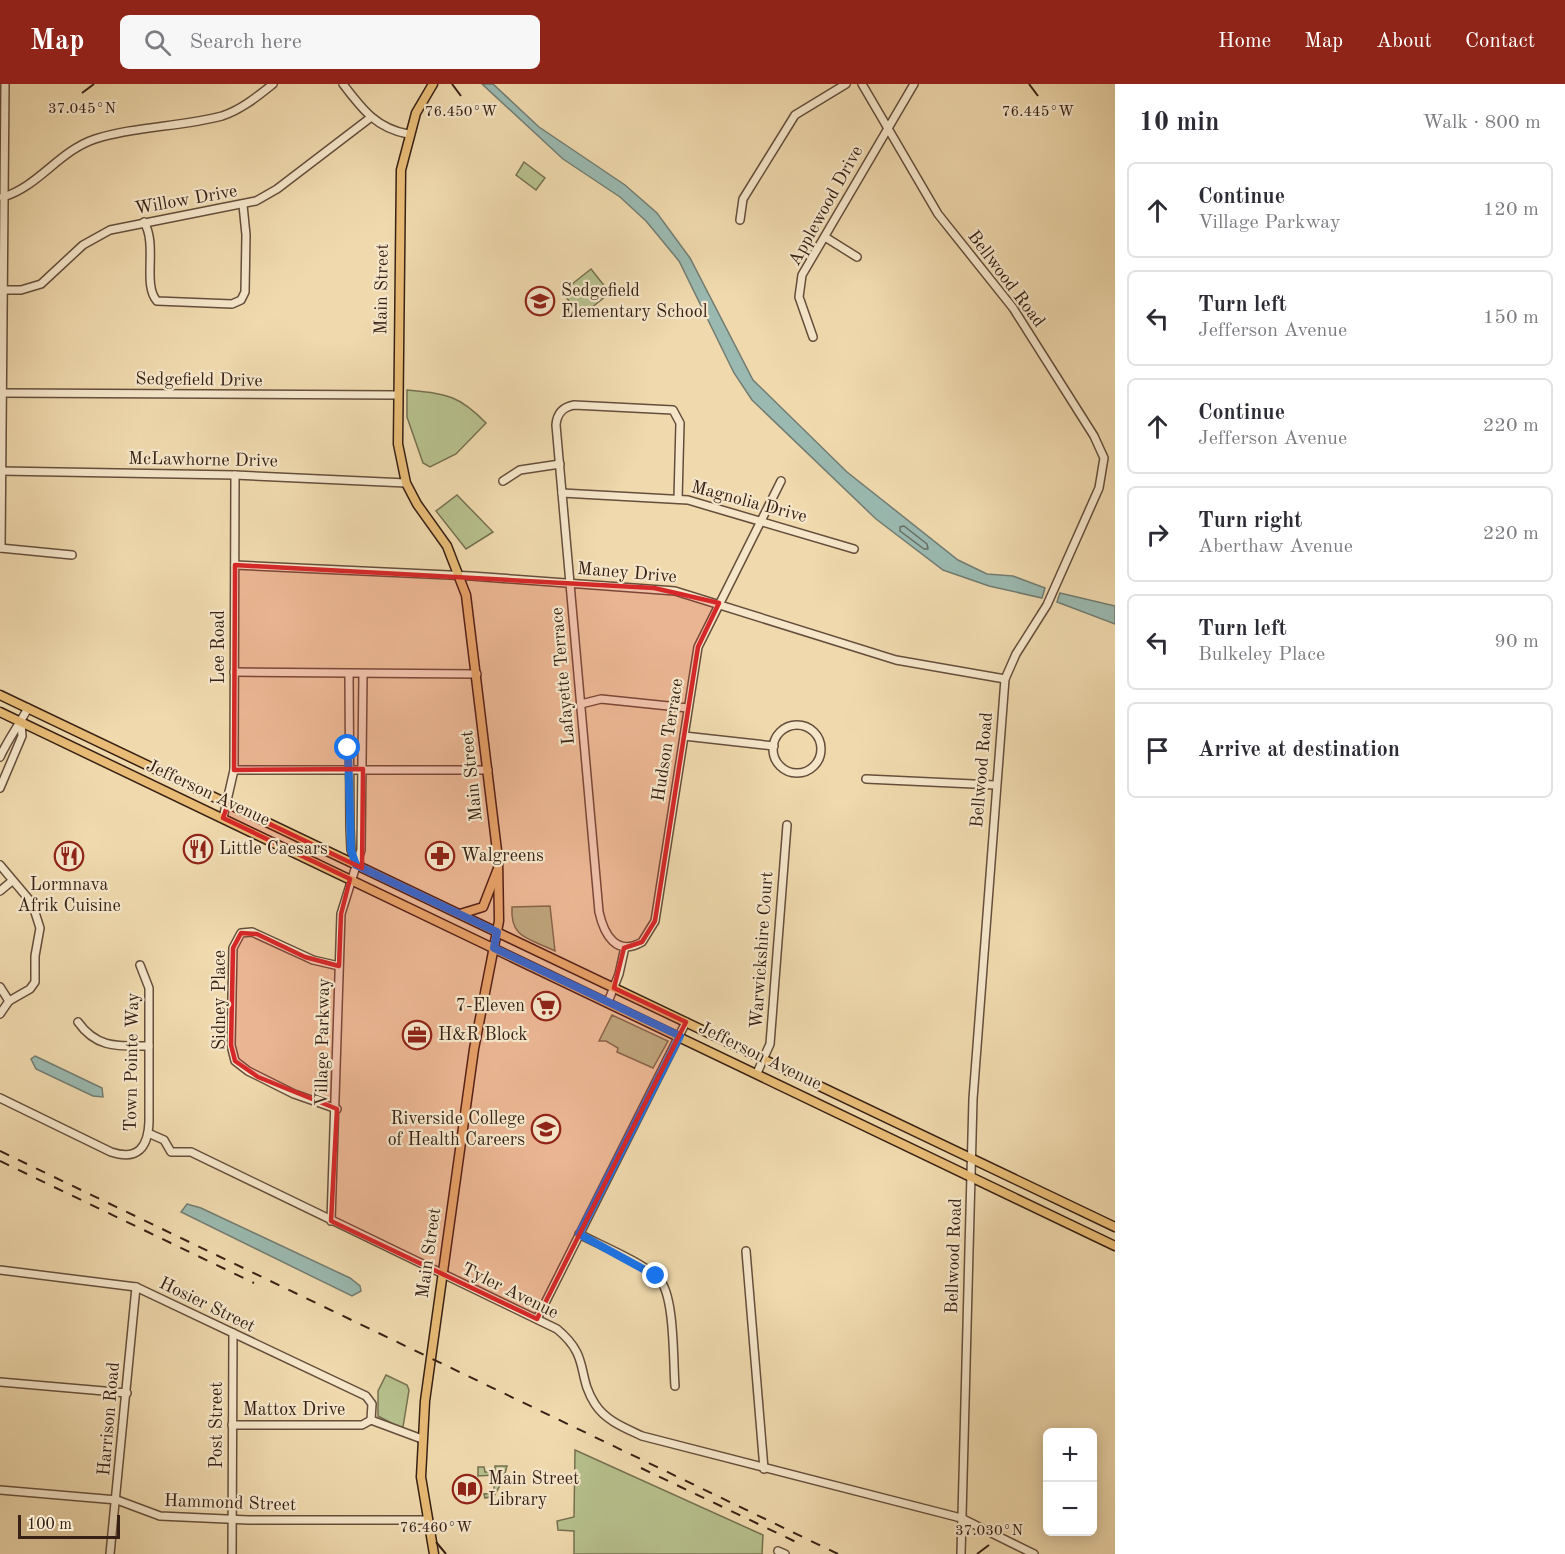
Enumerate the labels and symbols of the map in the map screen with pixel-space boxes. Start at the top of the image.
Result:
text: 37.045°N [48,102,116,117]
text: 76.450°W [425,105,497,120]
text: 76.445°W [1002,105,1074,120]
street label: Applewood Drive [786,143,866,269]
street label: Willow Drive [133,182,239,218]
street label: Bellwood Road [964,227,1048,331]
street label: Main Street [372,243,392,335]
place label: Sedgefield Elementary School [561,282,708,321]
school or university icon: Sedgefield Elementary School [524,285,556,317]
street label: Sedgefield Drive [135,370,263,390]
street label: McLawhorne Drive [128,450,278,470]
street label: Magnolia Drive [689,478,809,526]
street label: Maney Drive [577,560,677,586]
street label: Lafayette Terrace [548,606,578,746]
street label: Lee Road [210,610,228,684]
street label: Hudson Terrace [649,677,687,803]
street label: Bellwood Road [968,711,996,829]
street label: Main Street [458,730,486,822]
route start [334,734,360,760]
street label: Jefferson Avenue [143,756,273,830]
restaurant icon: Little Caesars [182,833,214,865]
restaurant icon: Lormnava Afrik Cuisine [53,840,85,872]
place label: Little Caesars [219,840,328,858]
pharmacy icon: Walgreens [424,840,456,872]
place label: Walgreens [461,847,544,865]
street label: Warwickshire Court [748,871,776,1029]
place label: Lormnava Afrik Cuisine [17,876,121,915]
street label: Sidney Place [211,950,229,1050]
street label: Village Parkway [313,977,333,1106]
supermarket icon: 7-Eleven [530,990,562,1022]
street label: Town Pointe Way [122,992,142,1132]
place label: 7-Eleven [456,997,525,1015]
street label: Jefferson Avenue [696,1018,824,1094]
office icon: H&R Block [401,1019,433,1051]
place label: H&R Block [438,1026,528,1044]
place label: Riverside College of Health Careers [388,1110,525,1149]
school or university icon: Riverside College of Health Careers [530,1113,562,1145]
street label: Bellwood Road [943,1198,965,1314]
street label: Main Street [414,1207,444,1299]
street label: Tyler Avenue [459,1260,561,1322]
route end [642,1262,668,1288]
street label: Hosier Street [156,1274,258,1336]
street label: Harrison Road [95,1361,123,1477]
street label: Post Street [208,1381,226,1469]
street label: Mattox Drive [243,1401,345,1419]
place label: Main Street Library [488,1470,579,1509]
library icon: Main Street Library [451,1473,483,1505]
street label: Hammond Street [163,1492,297,1514]
scale bar [18,1512,120,1540]
text: 76.460°W [400,1521,472,1536]
text: 37.030°N [955,1524,1023,1539]

